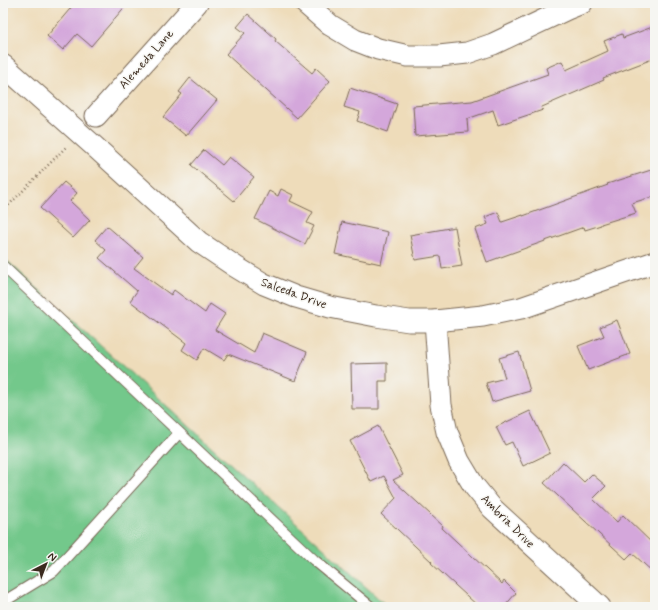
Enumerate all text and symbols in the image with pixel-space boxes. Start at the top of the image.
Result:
street label: Alemeda Lane [116,26,178,93]
street label: Salceda Drive [259,275,329,313]
street label: Ambria Drive [477,491,538,552]
north arrow [26,544,66,584]
text: N [45,550,59,565]

